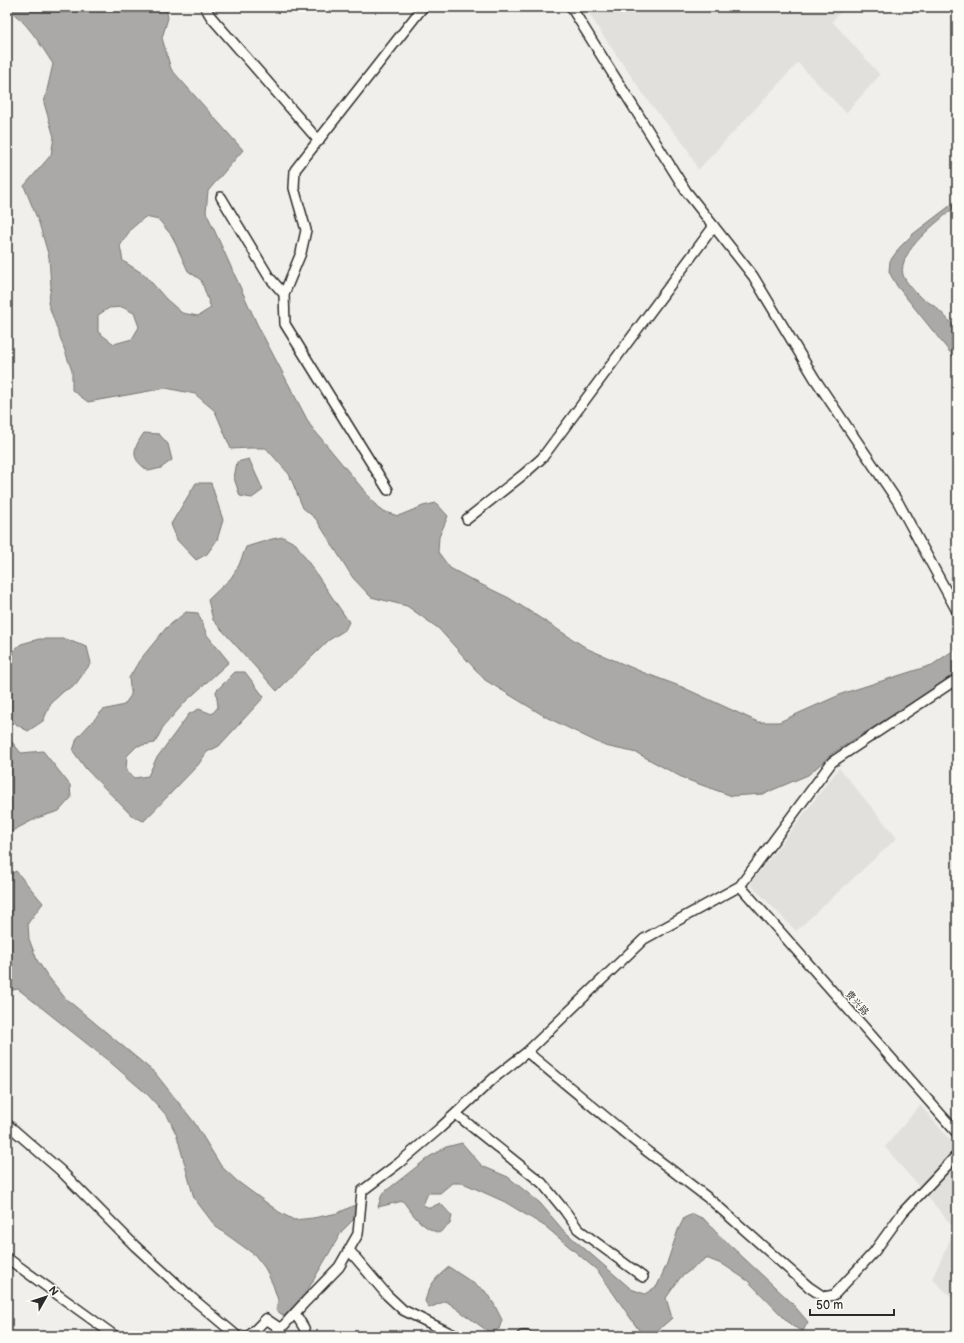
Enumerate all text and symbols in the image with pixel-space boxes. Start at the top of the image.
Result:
street label: 费兴路 [843,988,871,1018]
north arrow [26,1277,66,1317]
text: N [46,1284,61,1298]
scale bar [810,1291,894,1317]
text: 50 m [816,1298,843,1313]

